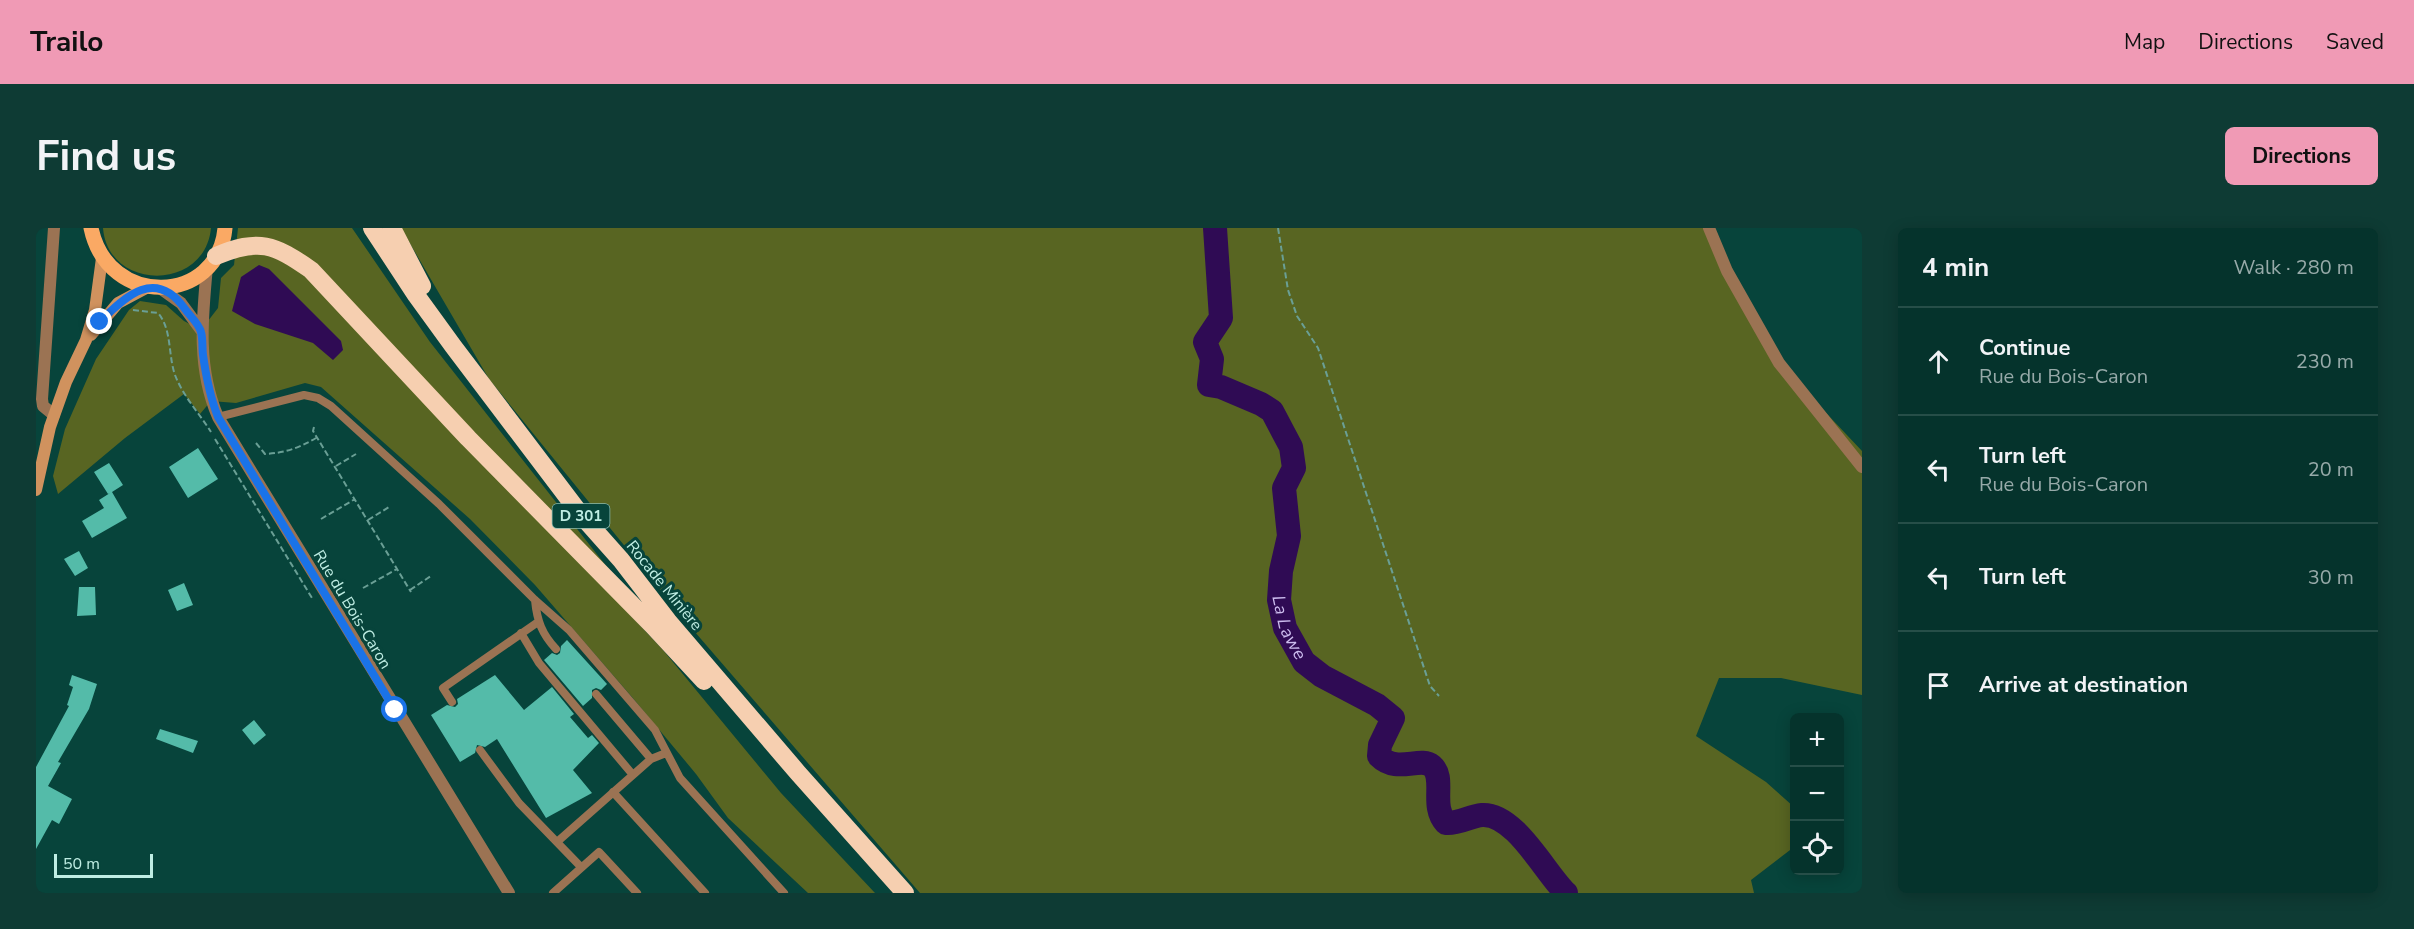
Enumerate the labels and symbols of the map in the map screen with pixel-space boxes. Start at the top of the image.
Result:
route end [86,308,112,334]
road number: D 301 [552,504,610,528]
street label: Rocade Minière [621,536,707,635]
street label: Rue du Bois-Caron [308,546,396,673]
water label: La Lawe [1266,593,1313,664]
route start [381,696,407,722]
scale bar [54,851,153,878]

